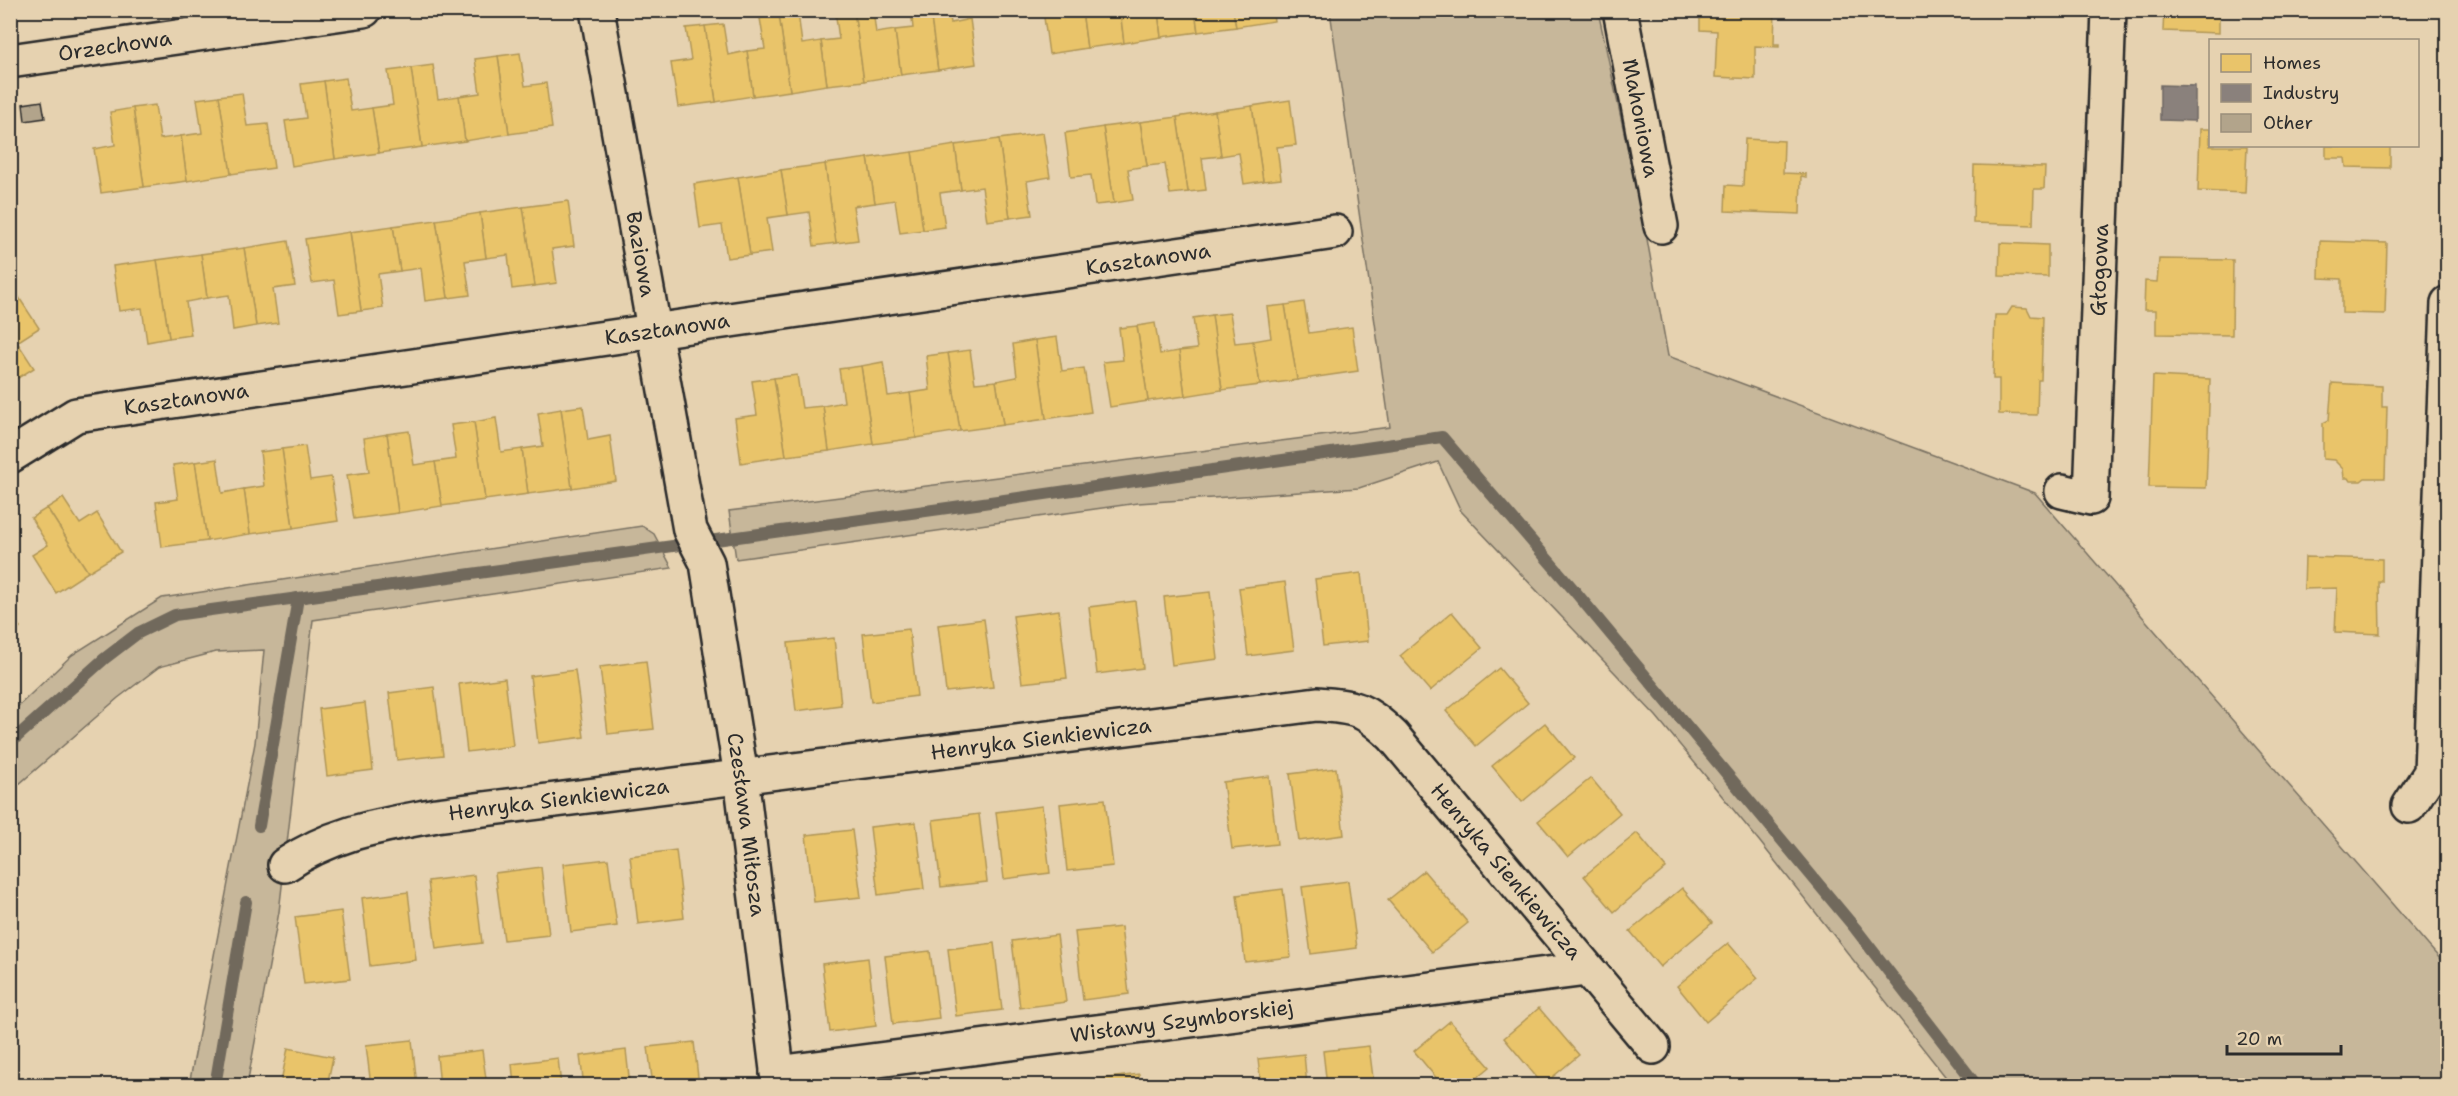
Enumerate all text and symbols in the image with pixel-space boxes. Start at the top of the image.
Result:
street label: Orzechowa [56,24,174,68]
legend [2209,39,2419,147]
text: Homes [2263,51,2321,75]
street label: Mahoniowa [1616,56,1665,180]
text: Industry [2263,81,2339,105]
text: Other [2263,111,2313,135]
street label: Baziowa [619,209,662,299]
street label: Głogowa [2084,223,2115,317]
street label: Kasztanowa [1084,236,1212,282]
street label: Kasztanowa [603,306,731,352]
street label: Kasztanowa [122,376,251,422]
street label: Henryka Sienkiewicza [929,711,1153,767]
street label: Czesława Miłosza [720,731,772,918]
street label: Henryka Sienkiewicza [447,772,671,827]
street label: Henryka Sienkiewicza [1424,777,1588,966]
street label: Wisławy Szymborskiej [1068,993,1295,1049]
scale bar [2227,1018,2341,1056]
text: 20 m [2236,1027,2282,1051]

